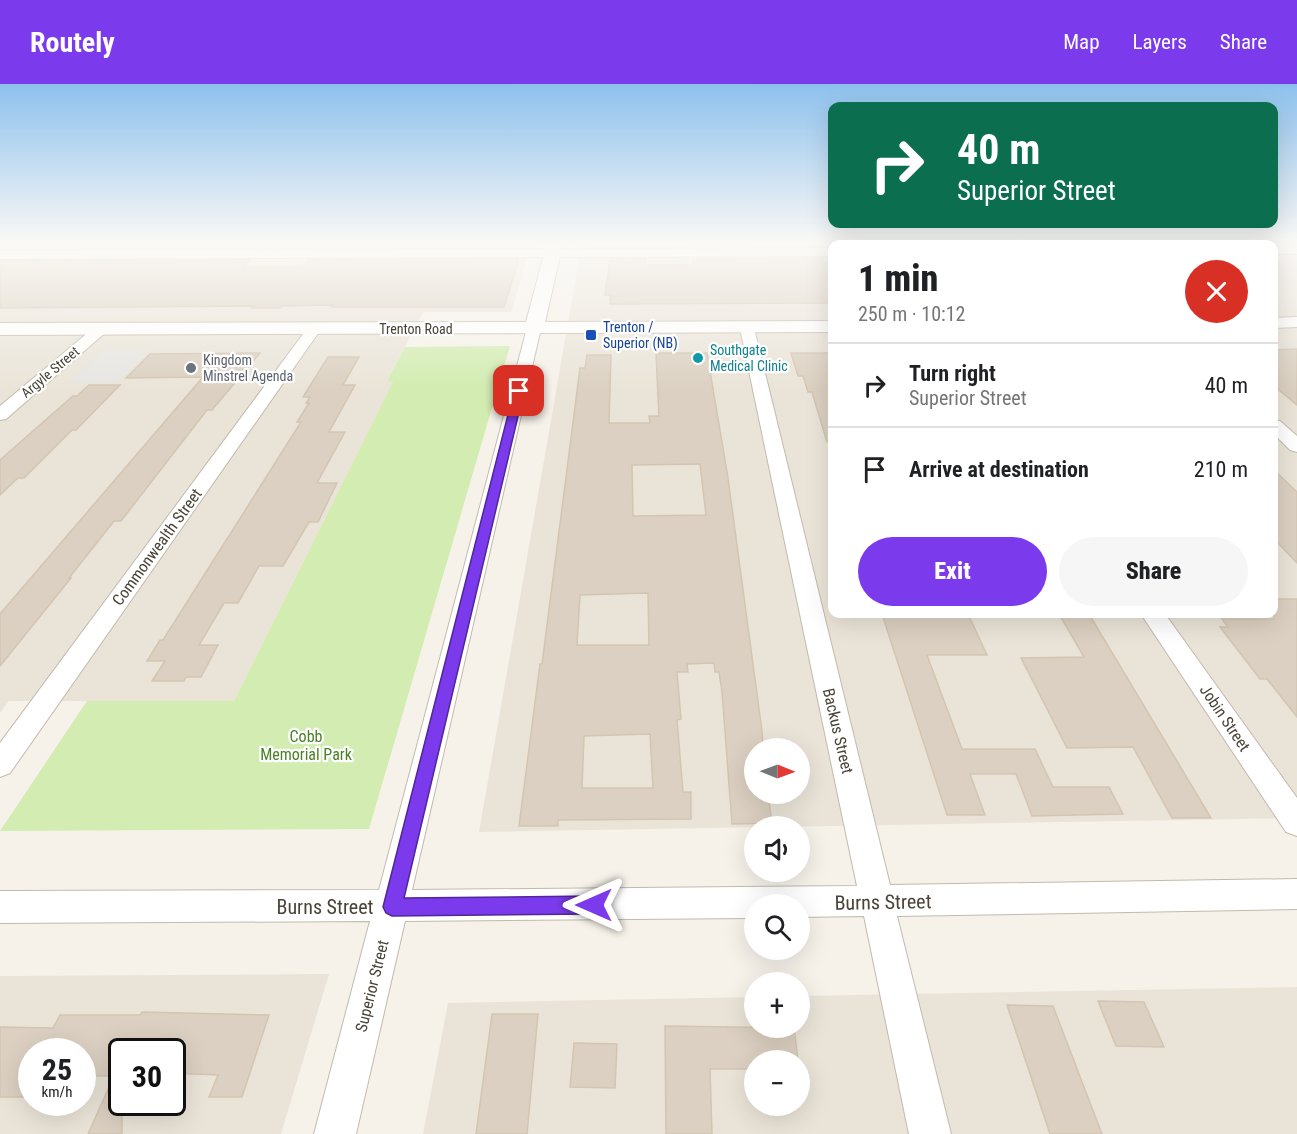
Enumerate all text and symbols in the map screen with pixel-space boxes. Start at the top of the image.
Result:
text: Routely [30,26,115,59]
text: Map [1063,30,1100,54]
text: Layers [1133,30,1187,54]
text: Share [1220,30,1267,54]
text: 40 m [957,125,1040,174]
icon: right [858,126,936,204]
text: Superior Street [957,175,1116,207]
text: 1 min [858,258,938,300]
button: close [1185,260,1248,323]
text: 250 m · 10:12 [858,302,965,326]
place label: Trenton / Superior (NB) [603,319,678,352]
street label: Trenton Road [379,321,453,337]
marker: Trenton / Superior (NB) [584,328,598,342]
place label: Southgate Medical Clinic [710,342,788,374]
street label: Argyle Street [18,343,82,401]
marker: Southgate Medical Clinic [691,351,705,365]
place label: Kingdom Minstrel Agenda [203,352,293,384]
marker: Kingdom Minstrel Agenda [184,361,198,375]
text: Turn right [909,361,996,386]
pin [493,365,544,416]
icon: right [858,369,891,402]
text: 40 m [1205,373,1248,398]
icon: arrive [502,374,535,407]
text: Superior Street [909,386,1027,410]
icon: arrive [858,453,891,486]
text: Arrive at destination [909,457,1089,482]
text: 210 m [1194,457,1248,482]
street label: Commonwealth Street [108,485,206,609]
button: Exit [858,537,1047,606]
button: Share [1059,537,1248,606]
street label: Jobin Street [1196,681,1254,755]
street label: Backus Street [819,686,857,776]
park label: Cobb Memorial Park [260,727,353,764]
north arrow [744,738,810,804]
map controls [744,738,810,1116]
button: sound [744,816,810,882]
position arrow [562,873,626,937]
street label: Burns Street [834,889,932,915]
button: search [744,894,810,960]
street label: Burns Street [277,895,374,919]
street label: Superior Street [351,938,393,1034]
button: + [744,972,810,1038]
speed limit sign: 30 [108,1038,186,1116]
button: − [744,1050,810,1116]
text: 25 [42,1052,72,1087]
text: km/h [42,1083,72,1101]

